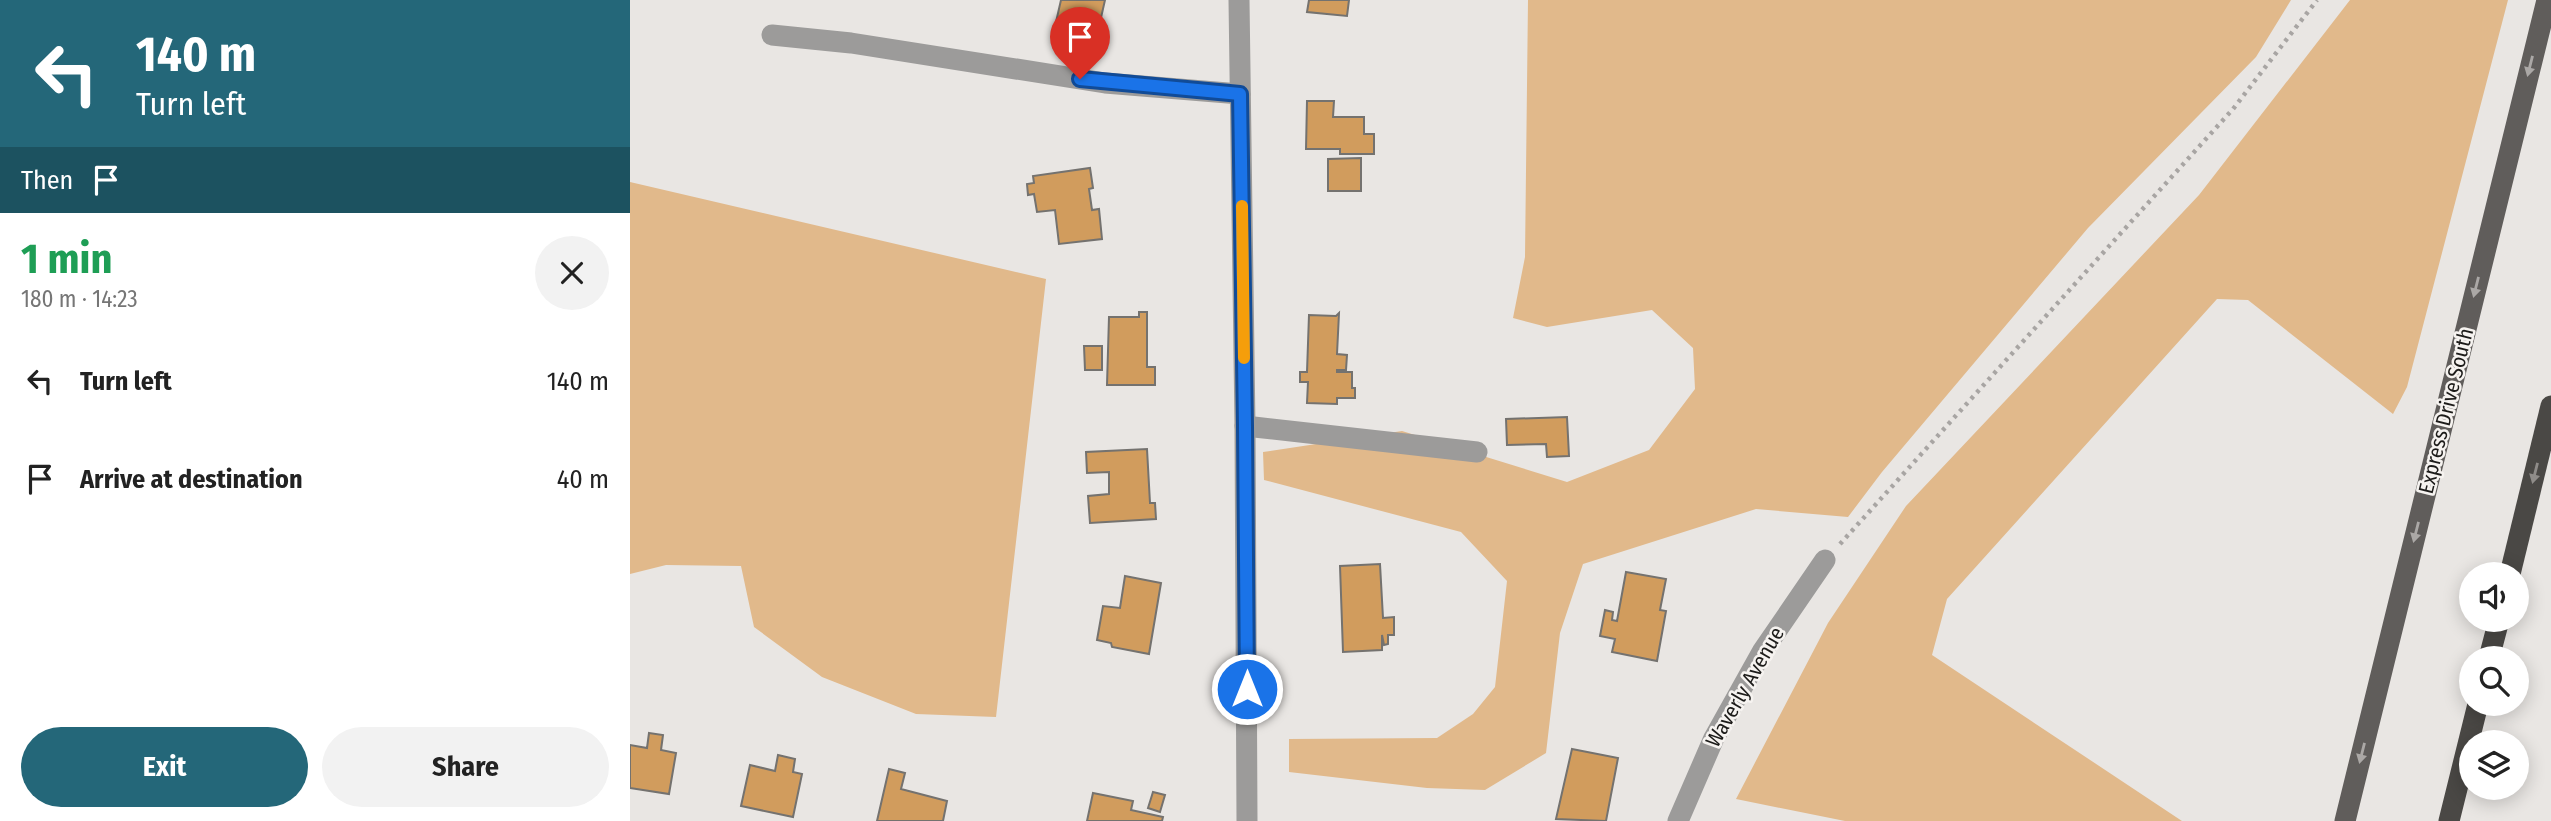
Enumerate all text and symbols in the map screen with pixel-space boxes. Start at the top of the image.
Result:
pin [1050,7,1110,79]
icon: arrive [1061,18,1099,56]
text: 140 m [136,25,256,84]
icon: left [21,28,112,119]
one-way arrow [2524,55,2535,77]
text: Turn left [136,85,246,123]
icon: arrive [87,161,125,199]
text: Then [21,165,73,196]
text: 1 min [21,234,112,284]
button: close [535,236,609,310]
one-way arrow [2470,276,2481,298]
text: 180 m · 14:23 [21,285,138,313]
street label: Express Drive South [2413,325,2479,497]
icon: left [21,362,59,400]
text: Turn left [80,366,172,397]
text: 140 m [547,366,609,397]
icon: arrive [21,460,59,498]
one-way arrow [2529,462,2540,484]
text: Arrive at destination [80,464,303,495]
text: 40 m [557,464,609,495]
one-way arrow [2410,521,2421,543]
map controls [2459,562,2529,800]
button: sound [2459,562,2529,632]
street label: Waverly Avenue [1700,622,1790,752]
button: search [2459,646,2529,716]
position arrow [1210,652,1284,726]
button: Exit [21,727,308,807]
button: Share [322,727,609,807]
button: layers [2459,730,2529,800]
one-way arrow [2356,742,2367,764]

